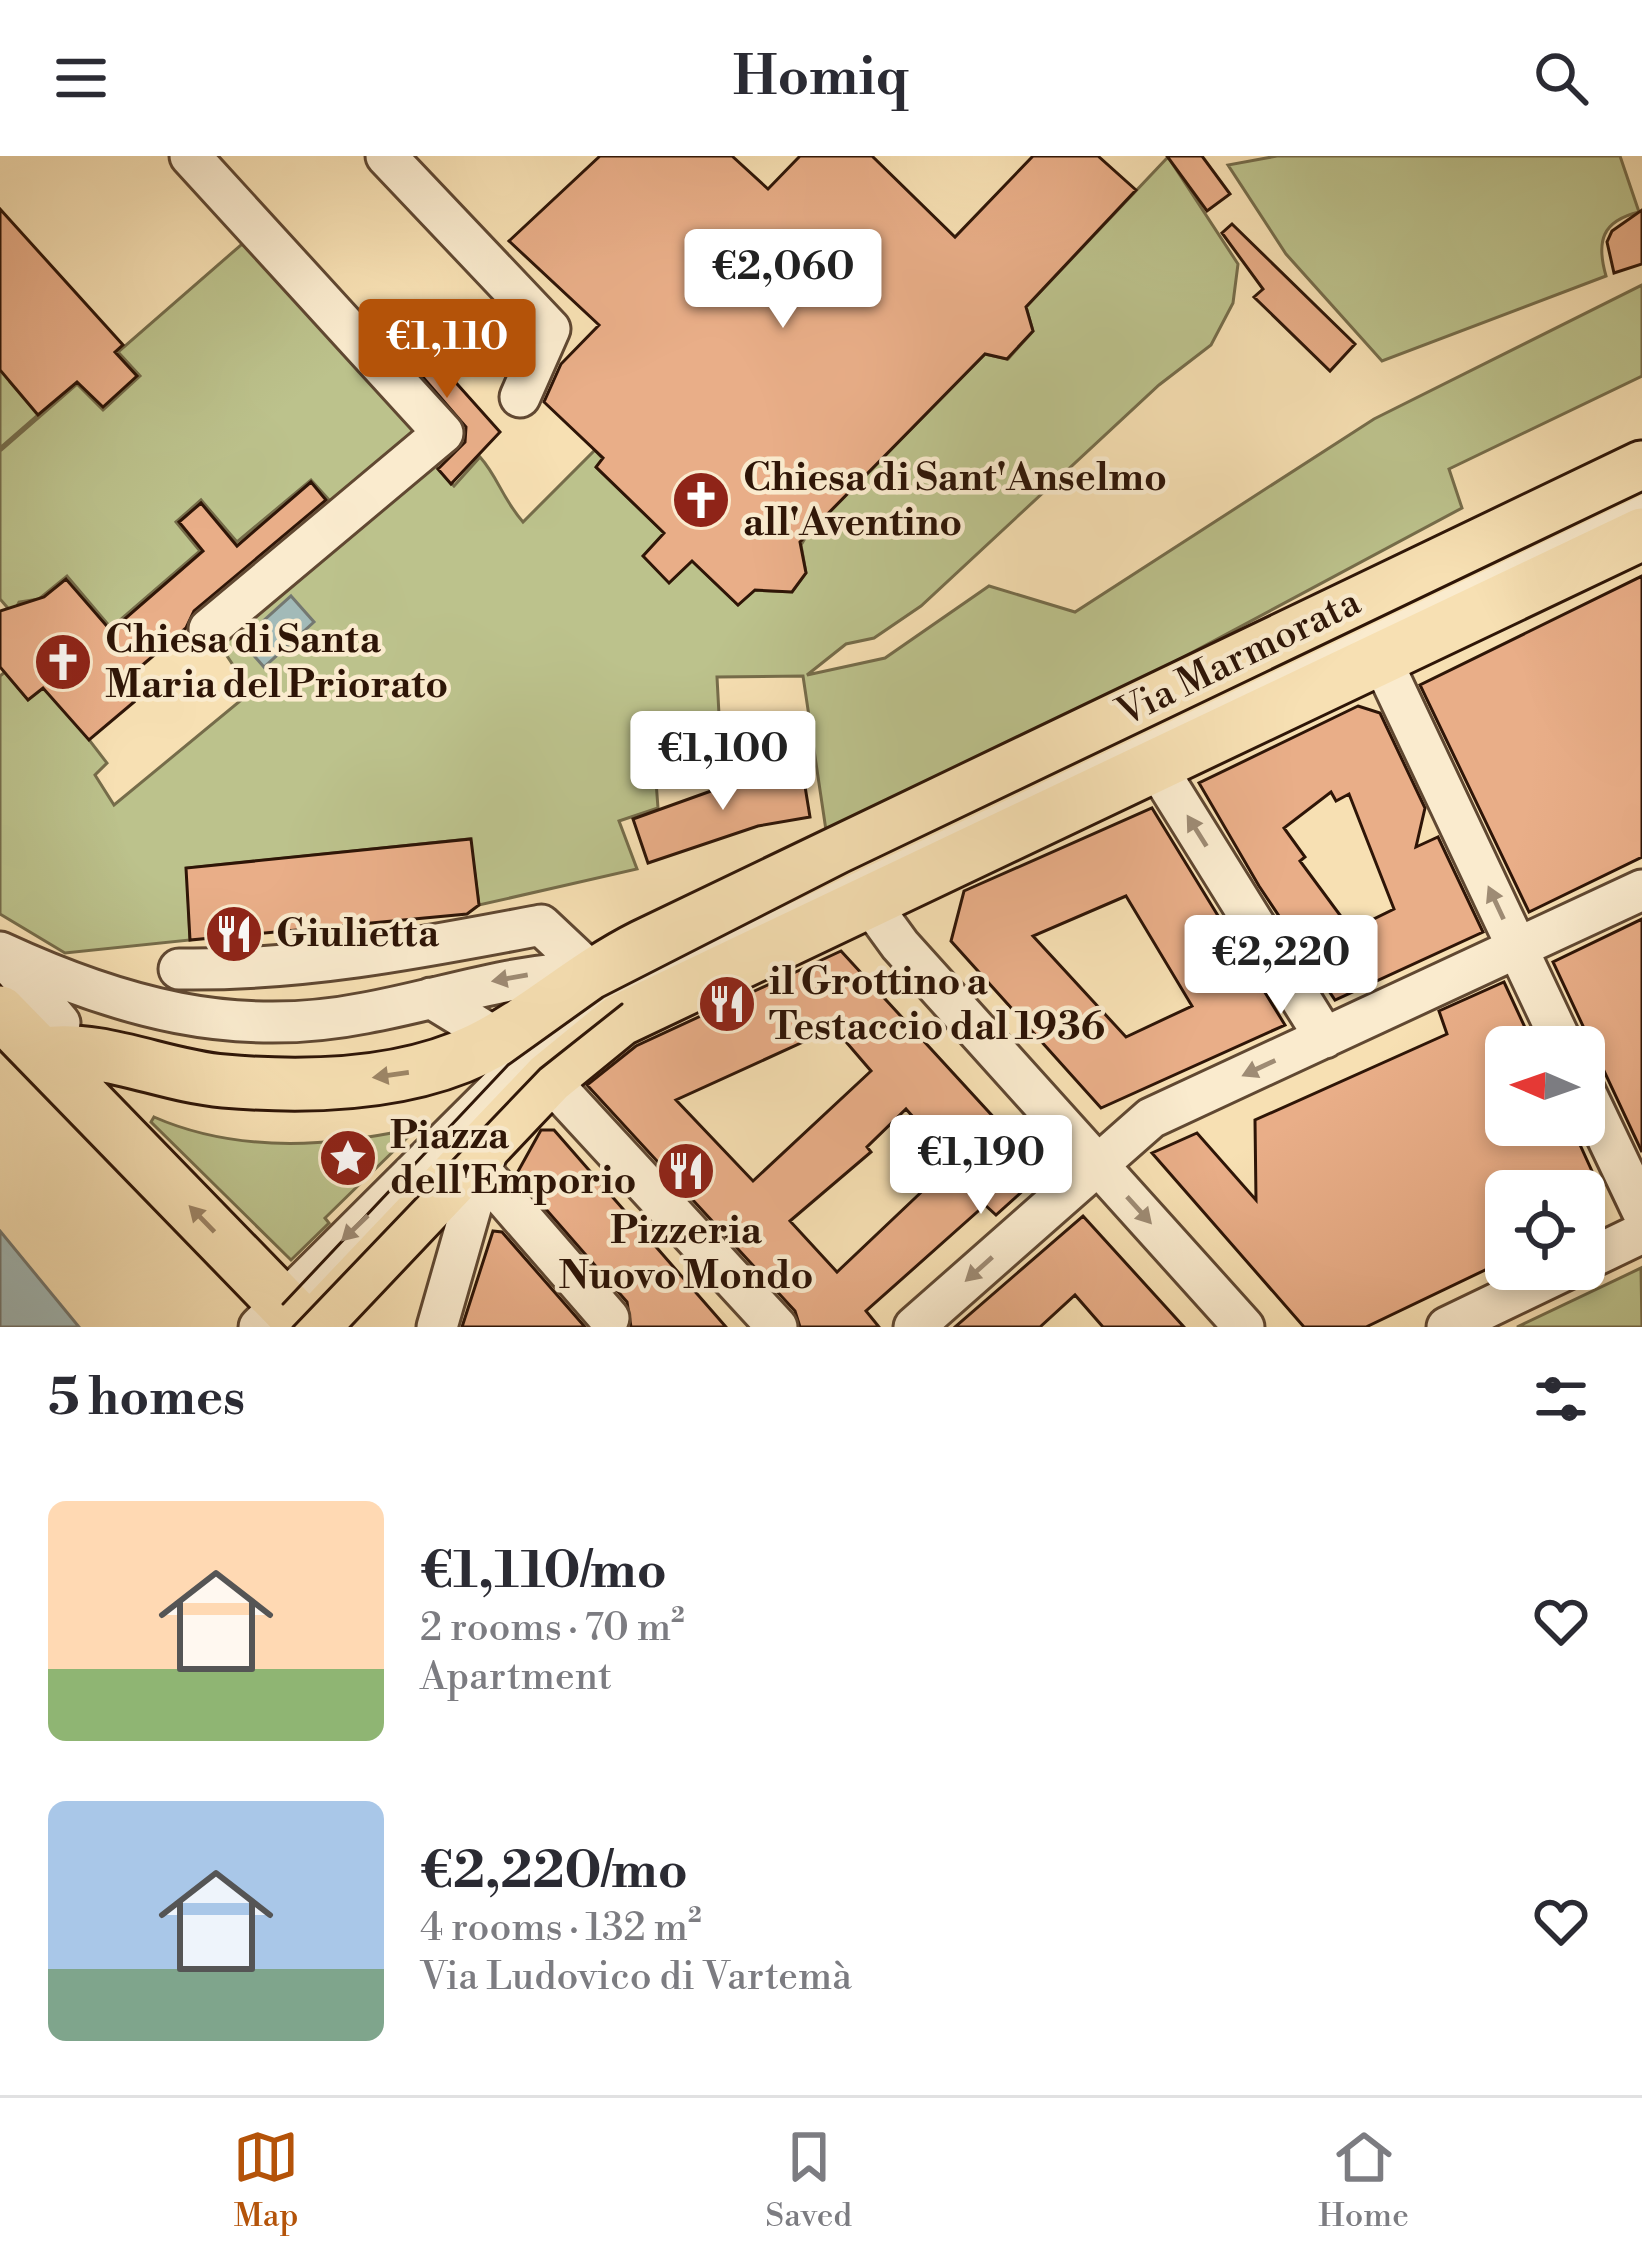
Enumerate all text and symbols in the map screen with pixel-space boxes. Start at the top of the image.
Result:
text: Homiq [733,44,909,112]
icon: menu [48,45,114,111]
icon: search [1528,45,1594,111]
pin: €2,060 [685,229,881,331]
text: €2,060 [711,243,855,292]
pin: €1,110 [349,299,545,401]
text: €1,110 [386,313,508,362]
place label: Chiesa di Sant'Anselmo all'Aventino [743,454,1167,548]
church icon: Chiesa di Sant'Anselmo all'Aventino [670,469,732,531]
street label: Via Marmorata [1108,578,1369,739]
place label: Chiesa di Santa Maria del Priorato [105,616,448,710]
church icon: Chiesa di Santa Maria del Priorato [32,631,94,693]
pin: €1,100 [625,711,821,813]
text: €1,100 [657,725,789,774]
one-way arrow [1187,815,1209,848]
one-way arrow [1486,885,1506,920]
restaurant icon: Giulietta [203,903,265,965]
place label: Giulietta [276,910,440,959]
pin: €2,220 [1183,915,1379,1017]
text: €2,220 [1212,929,1350,978]
place label: il Grottino a Testaccio dal 1936 [769,958,1105,1052]
one-way arrow [491,969,528,988]
restaurant icon: il Grottino a Testaccio dal 1936 [696,973,758,1035]
north arrow [1485,1026,1605,1146]
map controls [1485,1026,1605,1290]
one-way arrow [1241,1059,1276,1079]
one-way arrow [372,1066,409,1085]
place label: Piazza dell'Emporio [390,1112,636,1206]
pin: €1,190 [883,1115,1079,1217]
place icon: Piazza dell'Emporio [317,1127,379,1189]
text: €1,190 [917,1129,1045,1178]
restaurant icon: Pizzeria Nuovo Mondo [655,1140,717,1202]
button: locate [1485,1170,1605,1290]
one-way arrow [1125,1195,1152,1224]
one-way arrow [189,1205,217,1234]
place label: Pizzeria Nuovo Mondo [558,1207,814,1301]
one-way arrow [341,1214,369,1242]
one-way arrow [964,1255,994,1282]
icon: filters [1528,1366,1594,1432]
text: 5 homes [48,1367,245,1431]
text: €1,110/mo [420,1540,667,1604]
icon: home [144,1549,288,1693]
icon: heart [1528,1588,1594,1654]
text: 2 rooms · 70 m² [420,1604,685,1653]
text: Apartment [420,1653,612,1702]
text: €2,220/mo [420,1840,688,1904]
icon: home [144,1849,288,1993]
icon: heart [1528,1888,1594,1954]
text: 4 rooms · 132 m² [420,1904,702,1953]
text: Via Ludovico di Vartemà [420,1953,852,2002]
tab: Map [233,2124,299,2237]
tab: Saved [765,2124,852,2237]
tab: Home [1318,2124,1409,2237]

